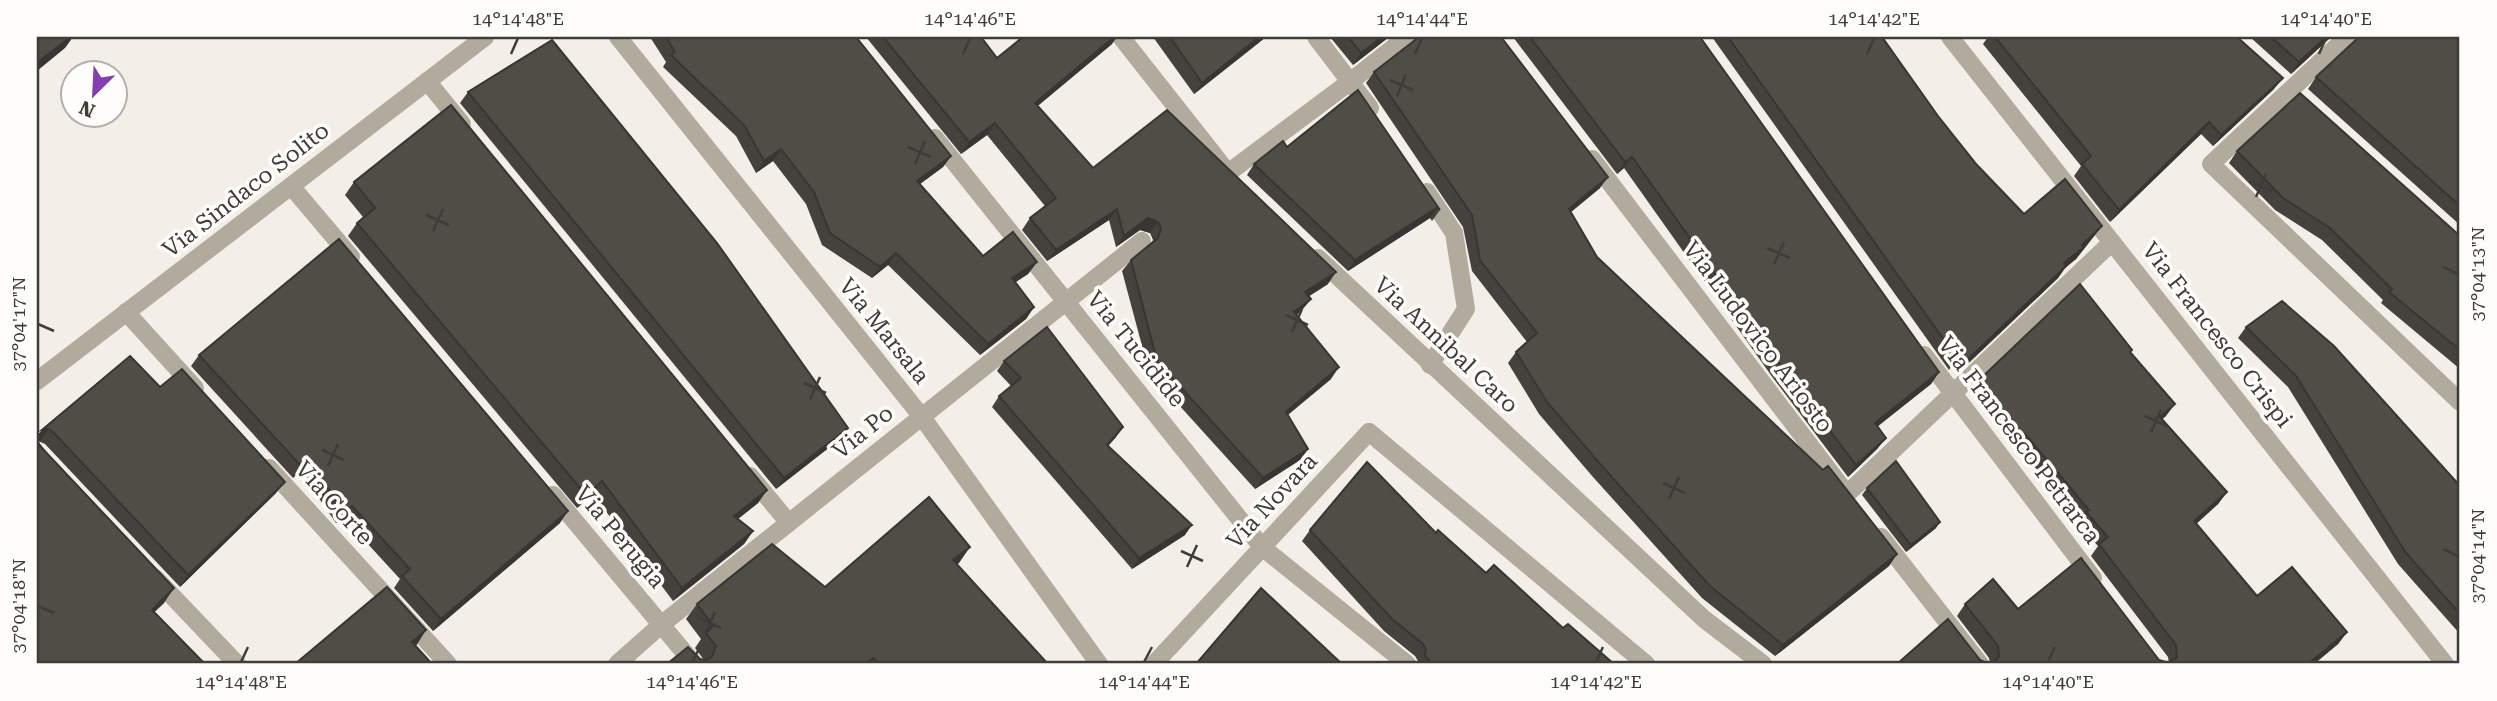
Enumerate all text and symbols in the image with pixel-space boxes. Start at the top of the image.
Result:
text: 14°14'48"E [472,8,564,29]
text: 14°14'46"E [924,8,1016,29]
text: 14°14'44"E [1376,8,1468,29]
text: 14°14'42"E [1828,8,1920,29]
text: 14°14'40"E [2280,8,2372,29]
north arrow [60,60,130,130]
text: N [76,95,99,123]
street label: Via Sindaco Solito [157,117,335,263]
text: 37°04'13"N [2467,227,2488,321]
street label: Via Ludovico Ariosto [1677,236,1839,438]
street label: Via Francesco Crispi [2136,237,2298,433]
street label: Via Annibal Caro [1368,271,1524,419]
street label: Via Marsala [833,273,935,390]
text: 37°04'17"N [8,277,29,371]
street label: Via Tucidide [1081,286,1191,412]
street label: Via Francesco Petrarca [1932,331,2106,549]
street label: Via Po [827,399,899,465]
street label: Via Novara [1221,447,1323,554]
street label: Via Corte [289,456,379,550]
street label: Via Perugia [569,480,671,594]
text: 37°04'14"N [2467,509,2488,603]
text: 37°04'18"N [8,559,29,653]
text: 14°14'48"E [195,671,287,692]
text: 14°14'46"E [646,671,738,692]
text: 14°14'44"E [1098,671,1190,692]
text: 14°14'42"E [1550,671,1642,692]
text: 14°14'40"E [2002,671,2094,692]

